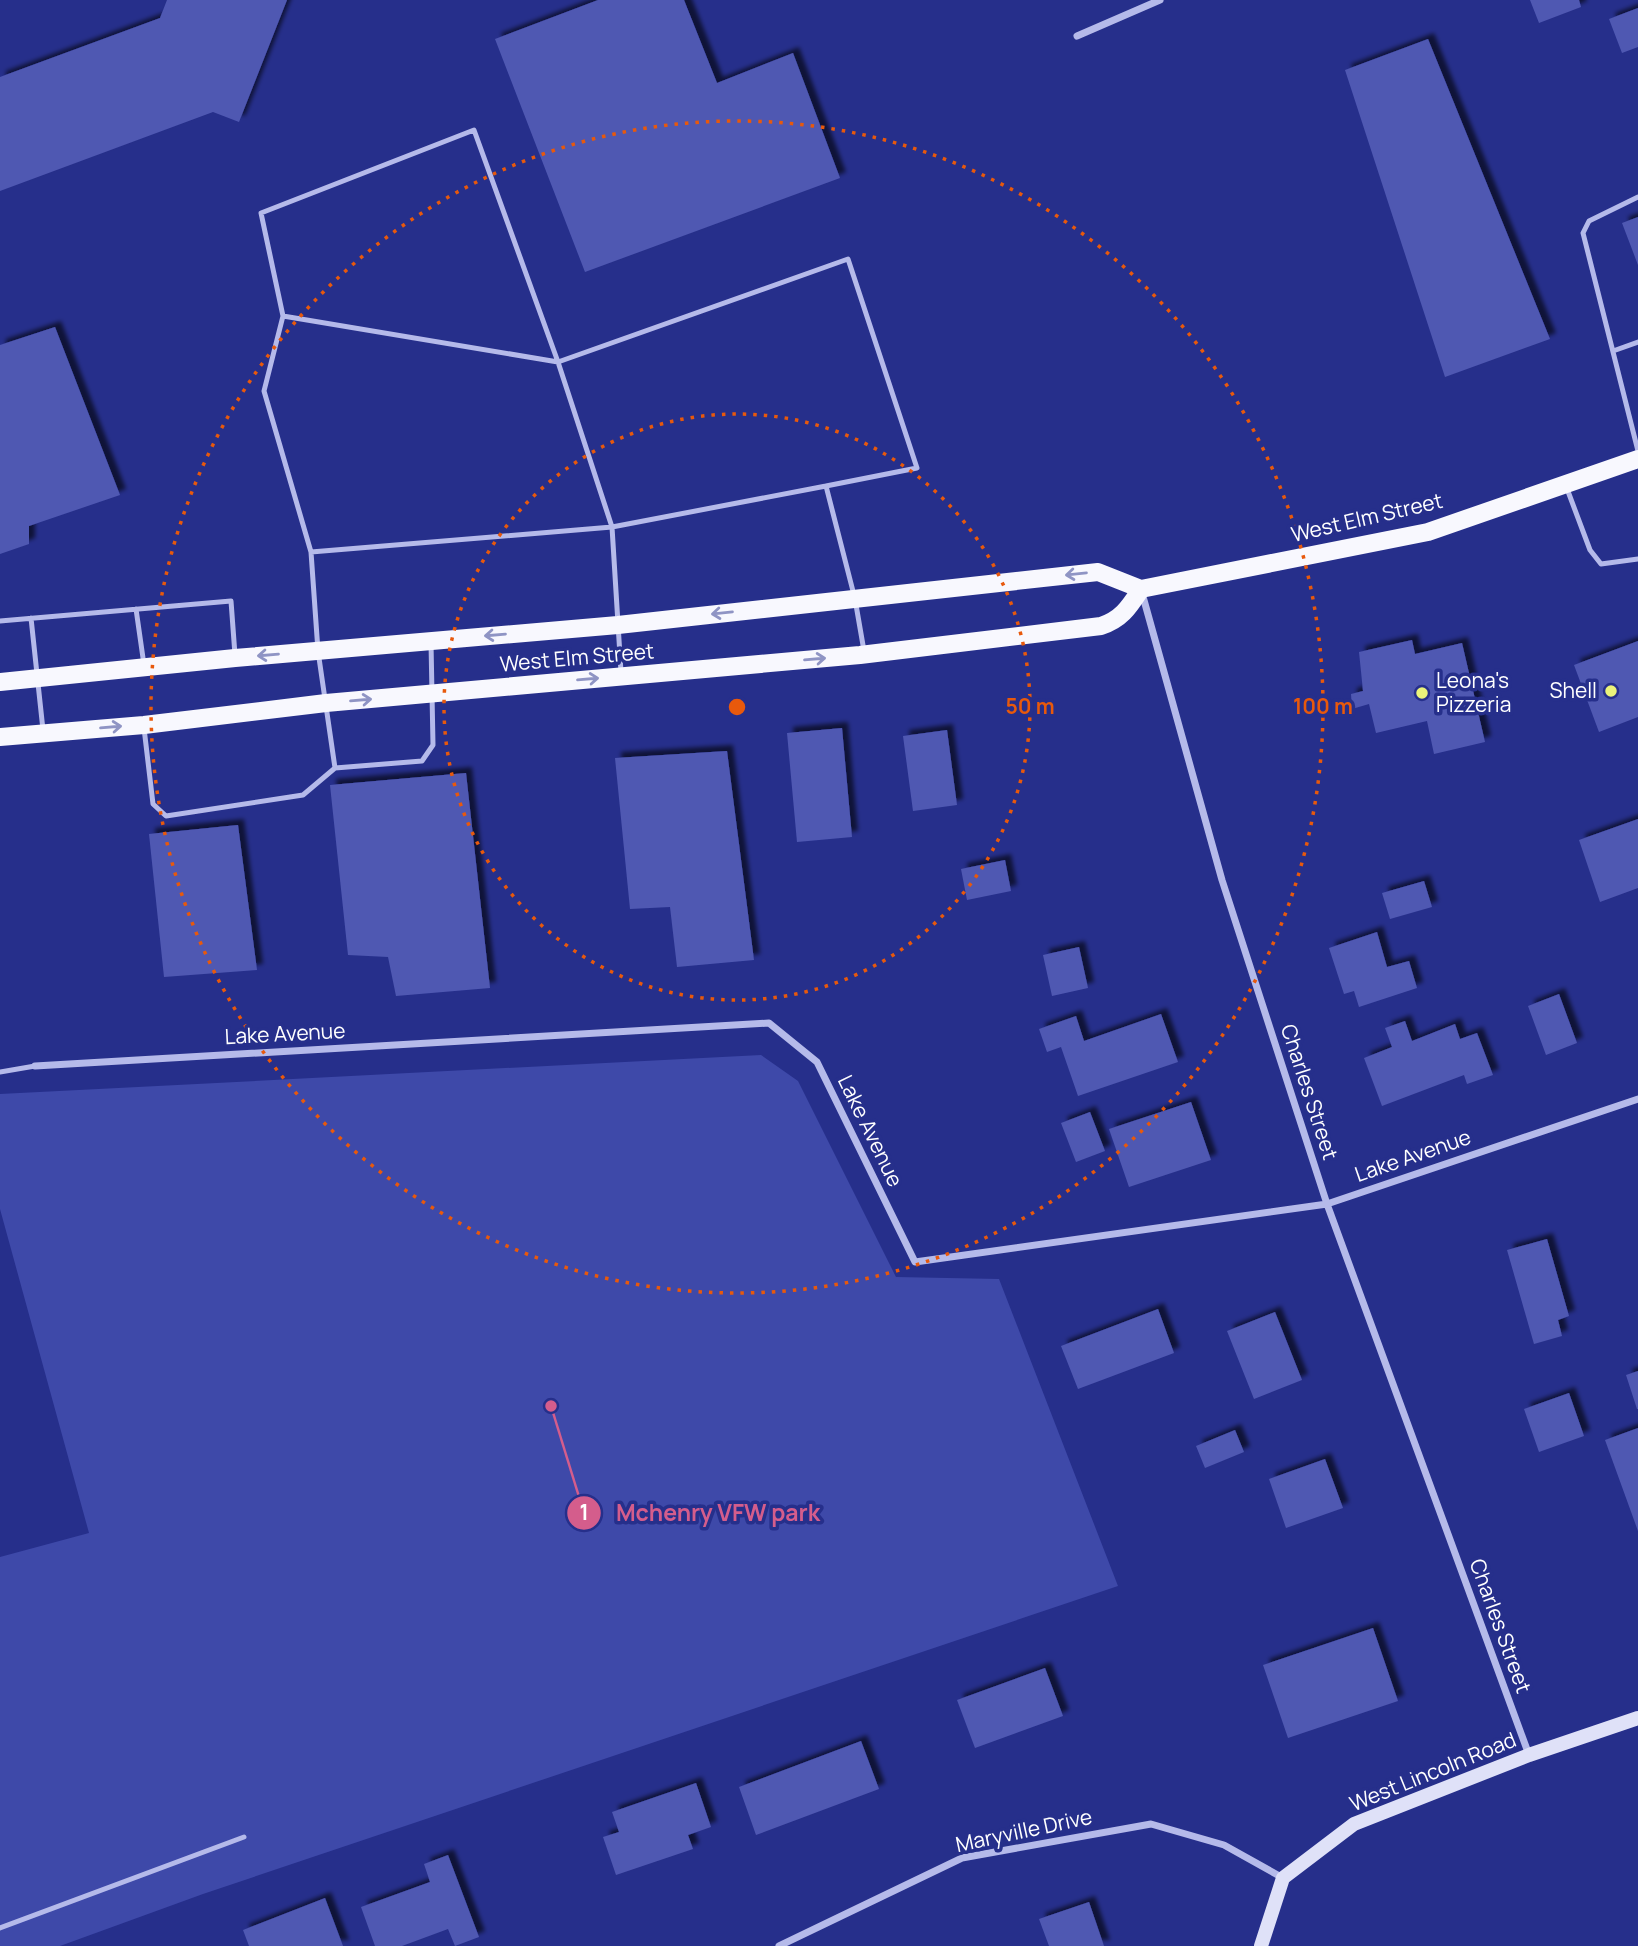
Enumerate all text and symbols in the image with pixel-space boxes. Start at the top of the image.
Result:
street label: West Elm Street [1288,486,1445,548]
one-way arrow [1065,568,1088,581]
one-way arrow [711,607,733,620]
one-way arrow [484,629,507,642]
street label: West Elm Street [499,636,655,678]
one-way arrow [258,649,280,662]
one-way arrow [803,652,825,665]
place label: Leona's Pizzeria [1436,666,1511,718]
one-way arrow [576,673,599,686]
place label: Shell [1549,676,1597,704]
marker: Shell [1603,683,1619,699]
marker: Leona's Pizzeria [1414,685,1430,701]
text: 50 m [1005,692,1055,720]
text: 100 m [1293,692,1353,720]
one-way arrow [350,693,372,706]
centre of rings [725,695,749,719]
one-way arrow [99,720,122,733]
street label: Lake Avenue [224,1016,346,1050]
street label: Charles Street [1275,1020,1345,1163]
street label: Lake Avenue [832,1070,910,1191]
street label: Lake Avenue [1351,1122,1474,1188]
callout: Mchenry VFW park [567,1491,834,1535]
text: Mchenry VFW park [616,1496,821,1528]
text: 1 [579,1498,589,1526]
street label: Charles Street [1464,1555,1538,1697]
street label: West Lincoln Road [1345,1725,1520,1817]
street label: Maryville Drive [953,1802,1095,1858]

